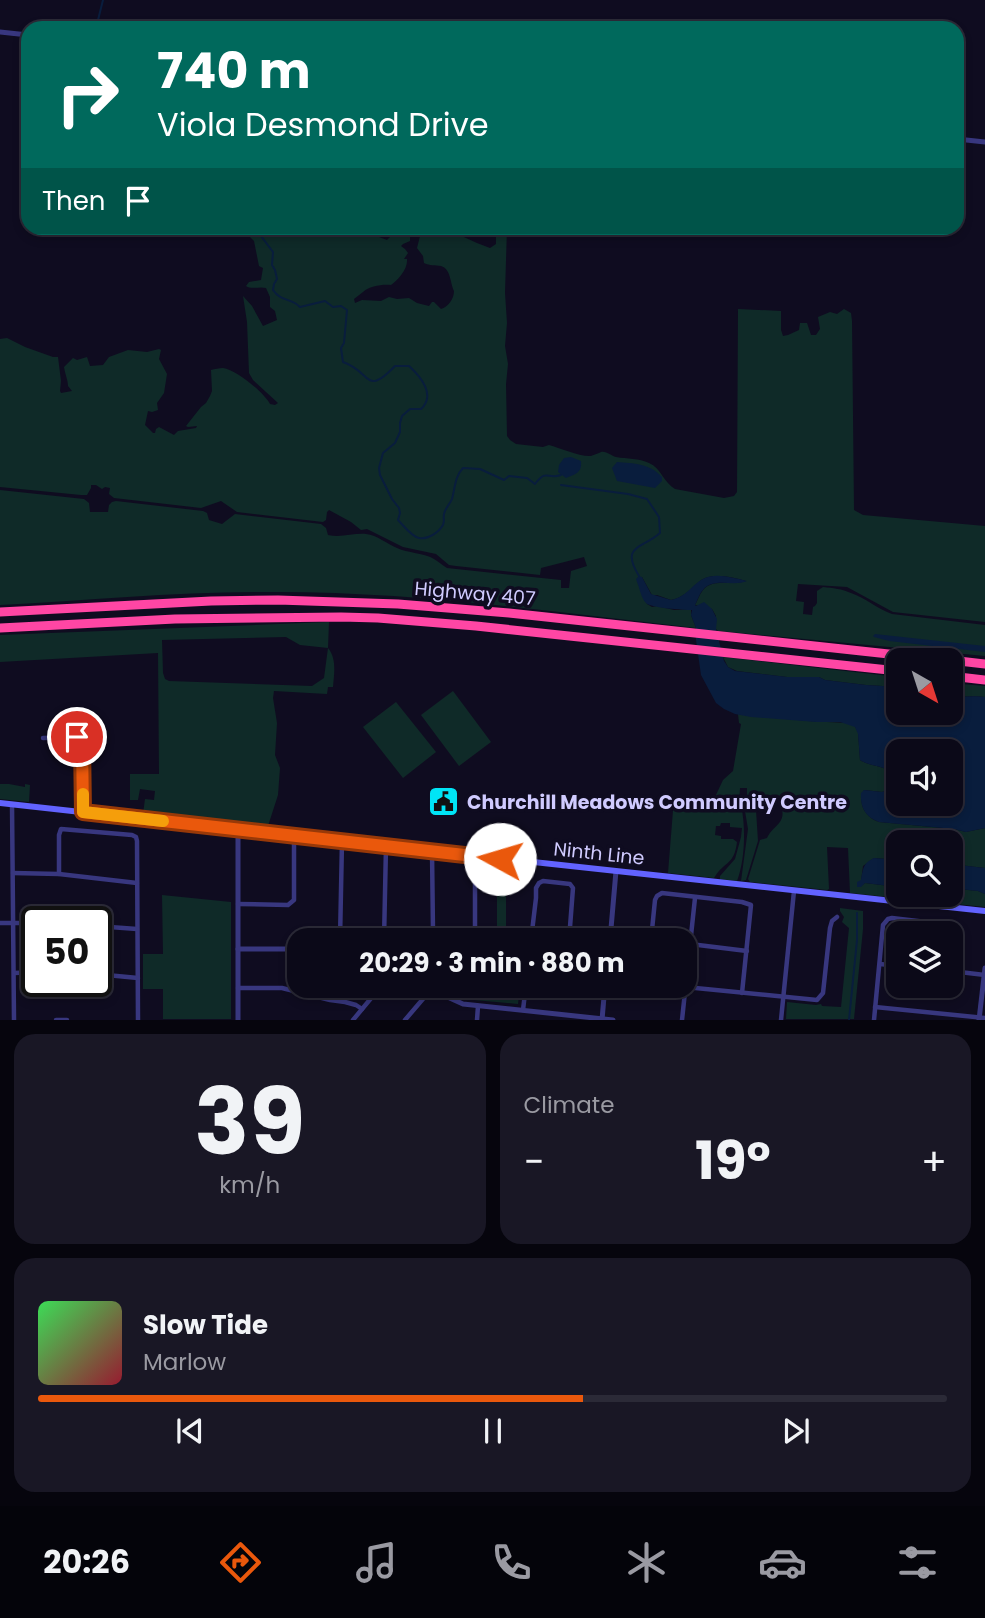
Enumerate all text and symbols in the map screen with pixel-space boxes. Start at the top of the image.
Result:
text: 740 m [157,37,311,105]
icon: right [42,49,133,140]
text: Viola Desmond Drive [157,102,489,147]
icon: arrive [119,182,157,220]
text: Then [42,183,105,219]
street label: Highway 407 [413,575,537,612]
north arrow [886,648,962,724]
map controls [886,648,963,998]
pin [47,707,107,767]
icon: arrive [58,718,96,756]
button: sound [886,739,963,816]
public building icon: Churchill Meadows Community Centre [427,785,461,819]
place label: Churchill Meadows Community Centre [467,789,847,816]
position arrow [463,822,537,896]
button: search [886,830,963,907]
street label: Ninth Line [552,835,646,872]
speed limit sign: 50 [21,906,112,997]
button: layers [886,921,963,998]
text: 20:29 · 3 min · 880 m [359,945,625,981]
text: 39 [194,1058,305,1186]
text: Climate [524,1089,614,1121]
text: 19° [695,1124,771,1197]
text: − [524,1135,544,1188]
text: + [921,1135,947,1188]
text: km/h [219,1169,280,1201]
text: Slow Tide [143,1307,268,1343]
text: Marlow [143,1346,226,1378]
icon: previous [171,1412,209,1450]
icon: pause [474,1412,512,1450]
icon: next [777,1412,815,1450]
icon: directions [216,1538,265,1587]
icon: music [352,1538,401,1587]
icon: phone [487,1538,536,1587]
icon: climate [622,1538,671,1587]
icon: car [758,1538,807,1587]
icon: filters [893,1538,942,1587]
text: 20:26 [43,1539,130,1584]

